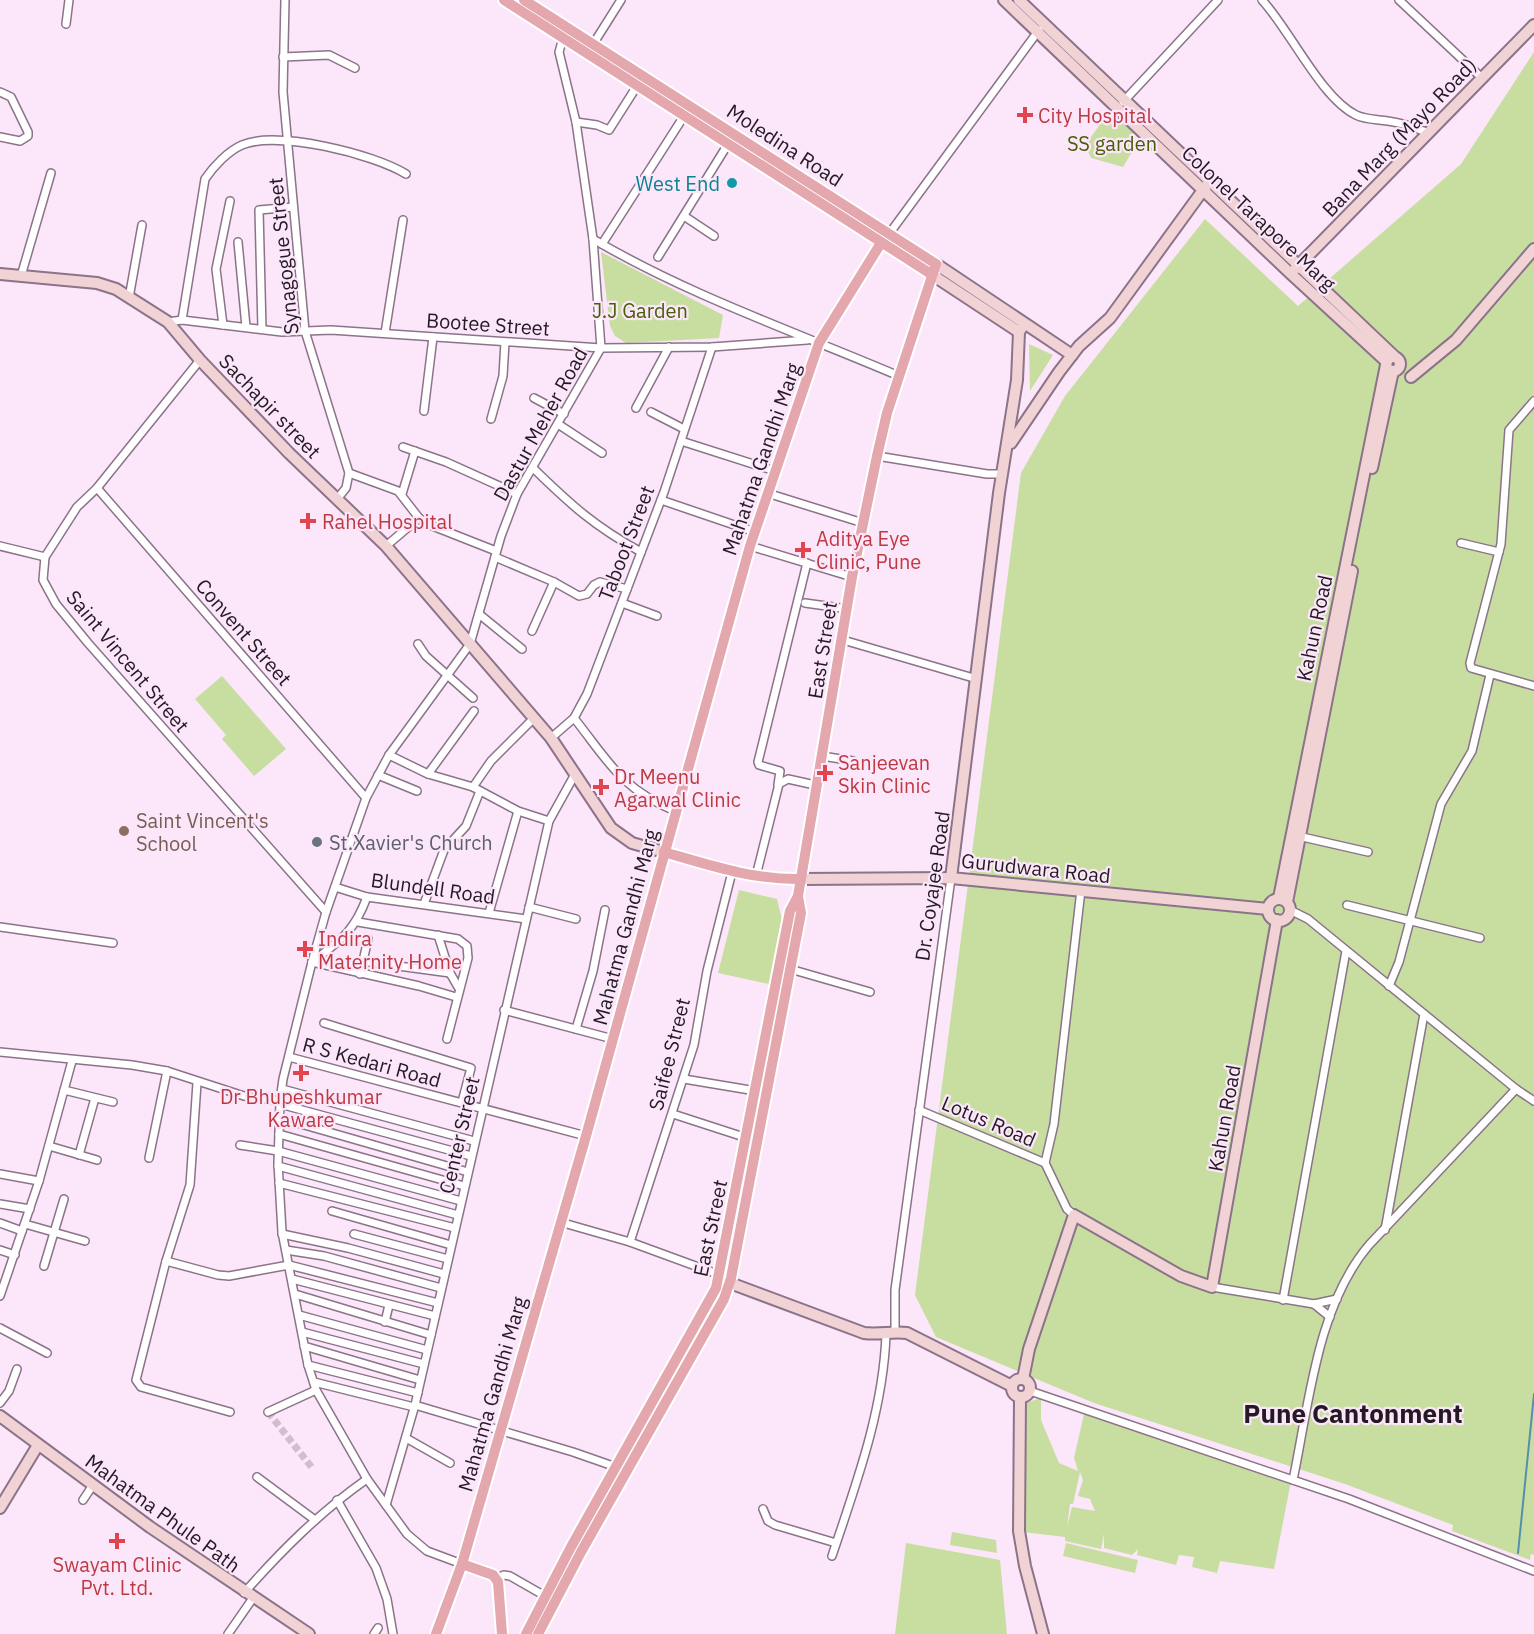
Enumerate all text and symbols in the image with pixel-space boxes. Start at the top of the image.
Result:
street label: Bana Marg (Mayo Road) [1316,52,1482,222]
street label: Moledina Road [722,97,848,193]
place label: City Hospital [1038,102,1152,129]
marker: City Hospital [1016,106,1034,124]
park label: SS garden [1067,130,1157,157]
street label: Colonel Tarapore Marg [1176,139,1342,297]
place label: West End [636,170,720,197]
street label: Synagogue Street [261,176,305,336]
marker: West End [725,176,739,190]
park label: J.J Garden [592,297,688,324]
street label: Bootee Street [425,306,551,342]
street label: Dastur Meher Road [487,342,593,506]
street label: Sachapir street [213,348,327,464]
street label: Mahatma Gandhi Marg [715,359,807,559]
street label: Taboot Street [592,482,660,604]
place label: Rahel Hospital [322,508,453,535]
marker: Rahel Hospital [299,512,317,530]
place label: Aditya Eye Clinic, Pune [816,525,921,575]
marker: Aditya Eye Clinic, Pune [794,541,812,559]
street label: Kahun Road [1290,572,1338,684]
street label: Convent Street [190,573,298,691]
street label: Saint Vincent Street [61,584,195,738]
street label: East Street [801,599,843,701]
place label: Sanjeevan Skin Clinic [838,749,931,799]
place label: Dr Meenu Agarwal Clinic [614,763,741,813]
marker: Sanjeevan Skin Clinic [816,764,834,782]
marker: Dr Meenu Agarwal Clinic [592,778,610,796]
place label: Saint Vincent's School [136,807,269,857]
street label: Dr. Coyajee Road [908,809,956,963]
marker: Saint Vincent's School [117,824,131,838]
street label: Mahatma Gandhi Marg [586,826,664,1028]
place label: St.Xavier's Church [329,829,493,856]
marker: St.Xavier's Church [310,835,324,849]
street label: Gurudwara Road [960,847,1112,889]
street label: Blundell Road [369,866,497,910]
place label: Indira Maternity Home [318,925,462,975]
marker: Indira Maternity Home [296,940,314,958]
street label: Saifee Street [642,995,696,1113]
street label: R S Kedari Road [300,1031,444,1093]
street label: Kahun Road [1201,1063,1247,1173]
marker: Dr Bhupeshkumar Kaware [292,1064,310,1082]
street label: Center Street [432,1074,486,1196]
place label: Dr Bhupeshkumar Kaware [220,1083,382,1133]
street label: Lotus Road [938,1089,1040,1153]
street label: East Street [687,1177,733,1279]
street label: Mahatma Gandhi Marg [451,1293,533,1495]
district label: Pune Cantonment [1243,1396,1463,1430]
street label: Mahatma Phule Path [80,1447,246,1579]
marker: Swayam Clinic Pvt. Ltd. [108,1532,126,1550]
place label: Swayam Clinic Pvt. Ltd. [52,1551,182,1601]

